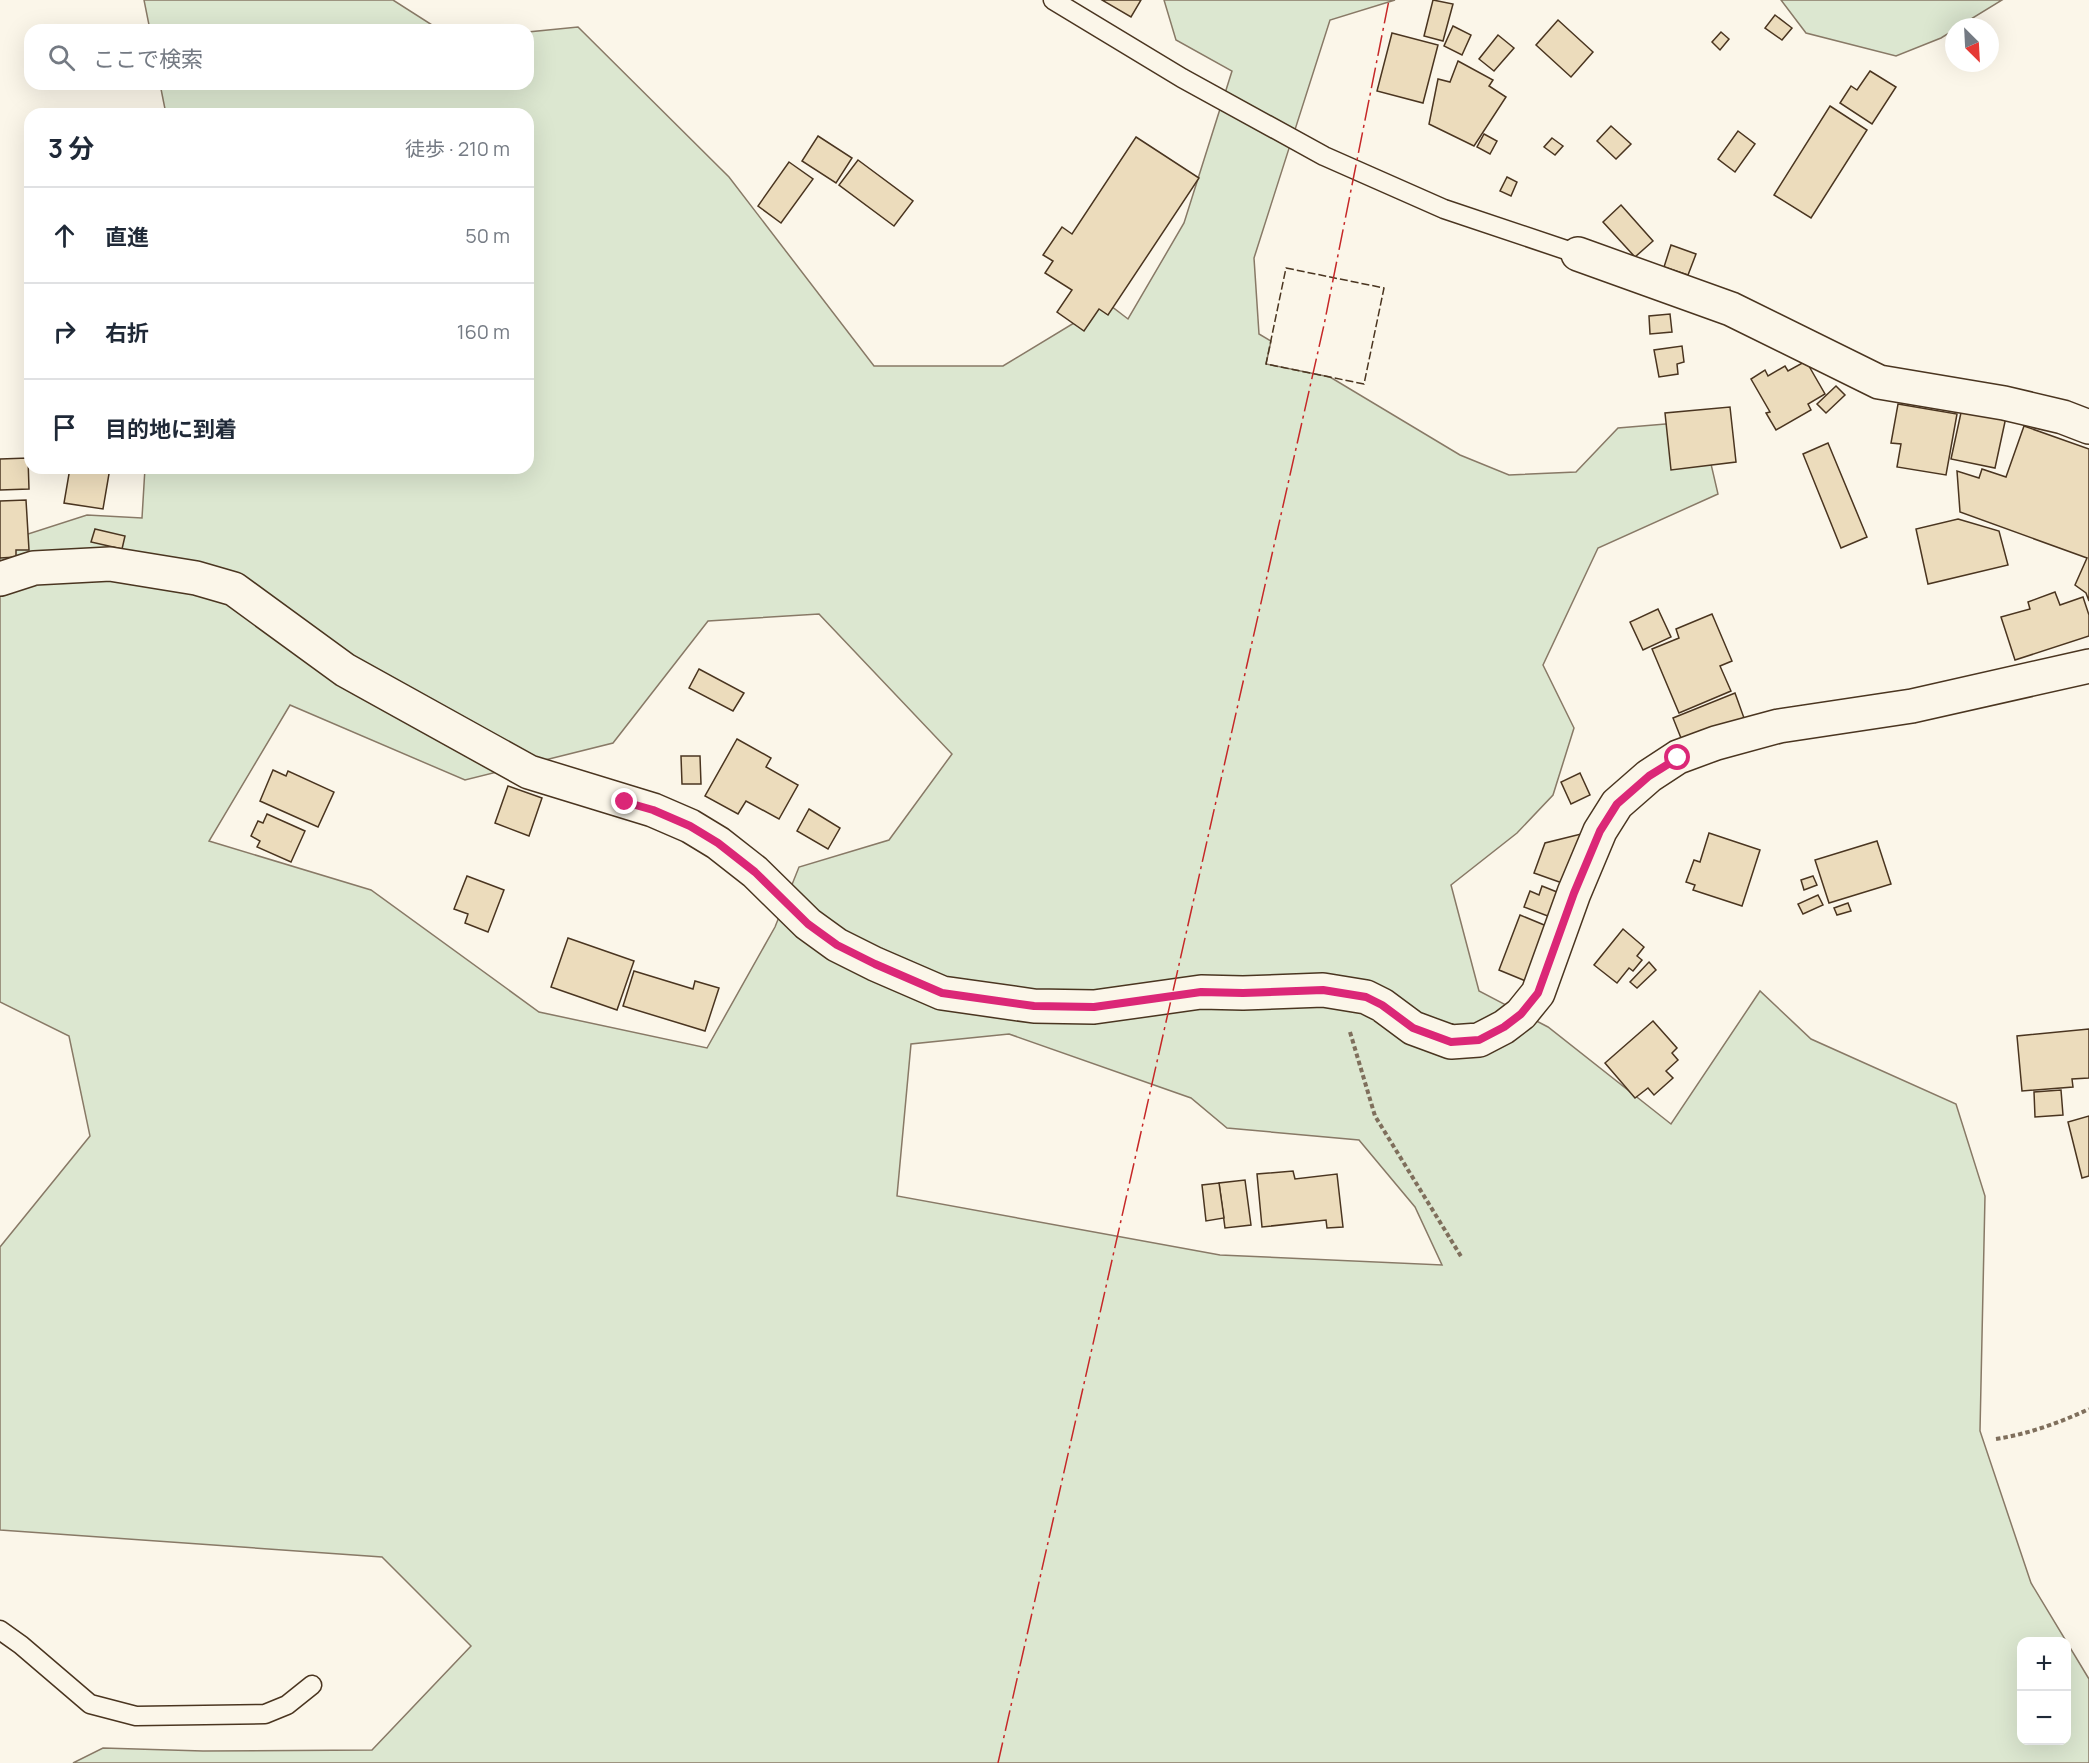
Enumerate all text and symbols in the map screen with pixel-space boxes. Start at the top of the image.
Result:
north arrow [1945,18,1999,72]
search box [24,24,534,90]
icon: search [45,41,78,74]
text: ここで検索 [93,44,203,74]
text: 3 分 [48,130,94,166]
text: 徒歩 · 210 m [405,135,510,162]
icon: ahead [48,219,81,252]
text: 直進 [105,222,149,252]
text: 50 m [465,222,510,249]
icon: right [48,315,81,348]
text: 右折 [105,318,149,348]
text: 160 m [457,318,510,345]
icon: arrive [48,411,81,444]
text: 目的地に到着 [105,414,237,444]
route start [1664,744,1690,770]
route end [611,788,637,814]
map controls [2017,1637,2071,1745]
button: + [2017,1637,2071,1691]
button: − [2017,1691,2071,1745]

